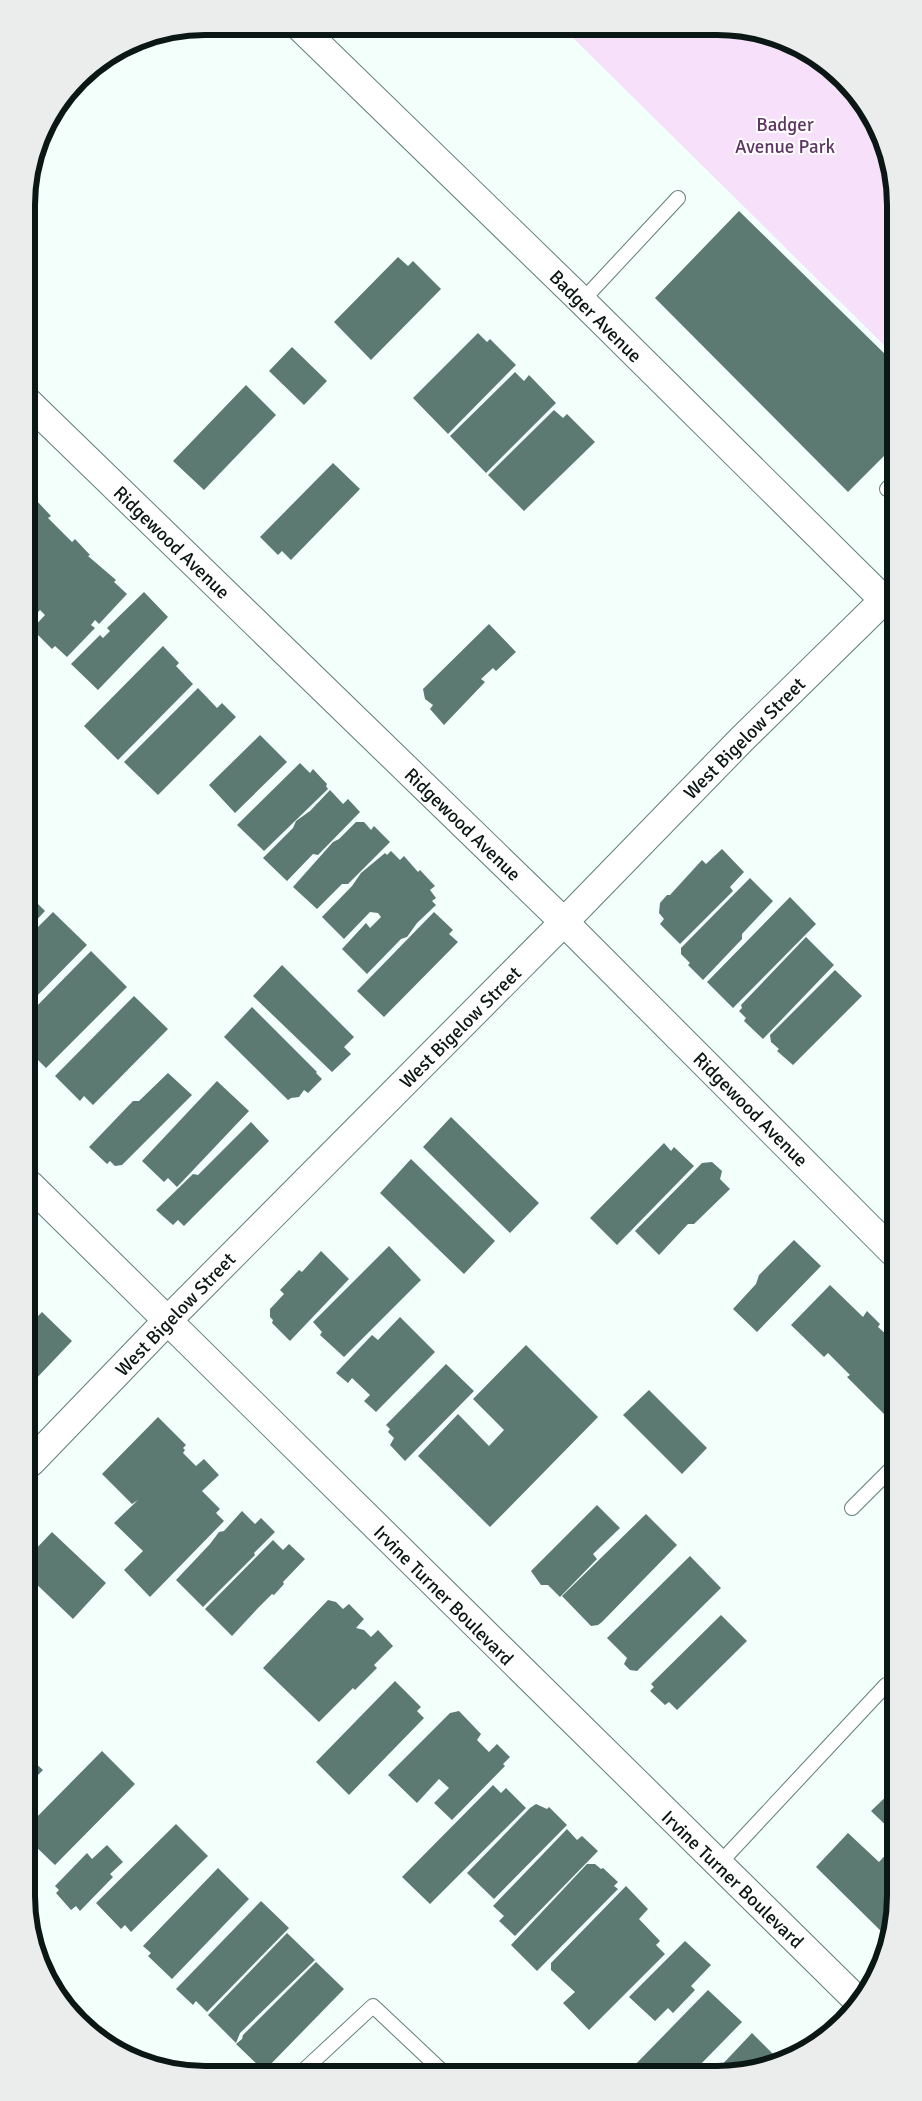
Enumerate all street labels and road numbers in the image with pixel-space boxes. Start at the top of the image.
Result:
street label: Badger Avenue [544,265,647,368]
street label: Ridgewood Avenue [108,481,235,604]
street label: West Bigelow Street [679,672,811,805]
street label: Ridgewood Avenue [399,763,526,886]
street label: West Bigelow Street [395,961,527,1094]
street label: Ridgewood Avenue [688,1047,813,1172]
street label: West Bigelow Street [111,1248,241,1382]
street label: Irvine Turner Boulevard [368,1521,518,1671]
street label: Irvine Turner Boulevard [656,1806,808,1954]

